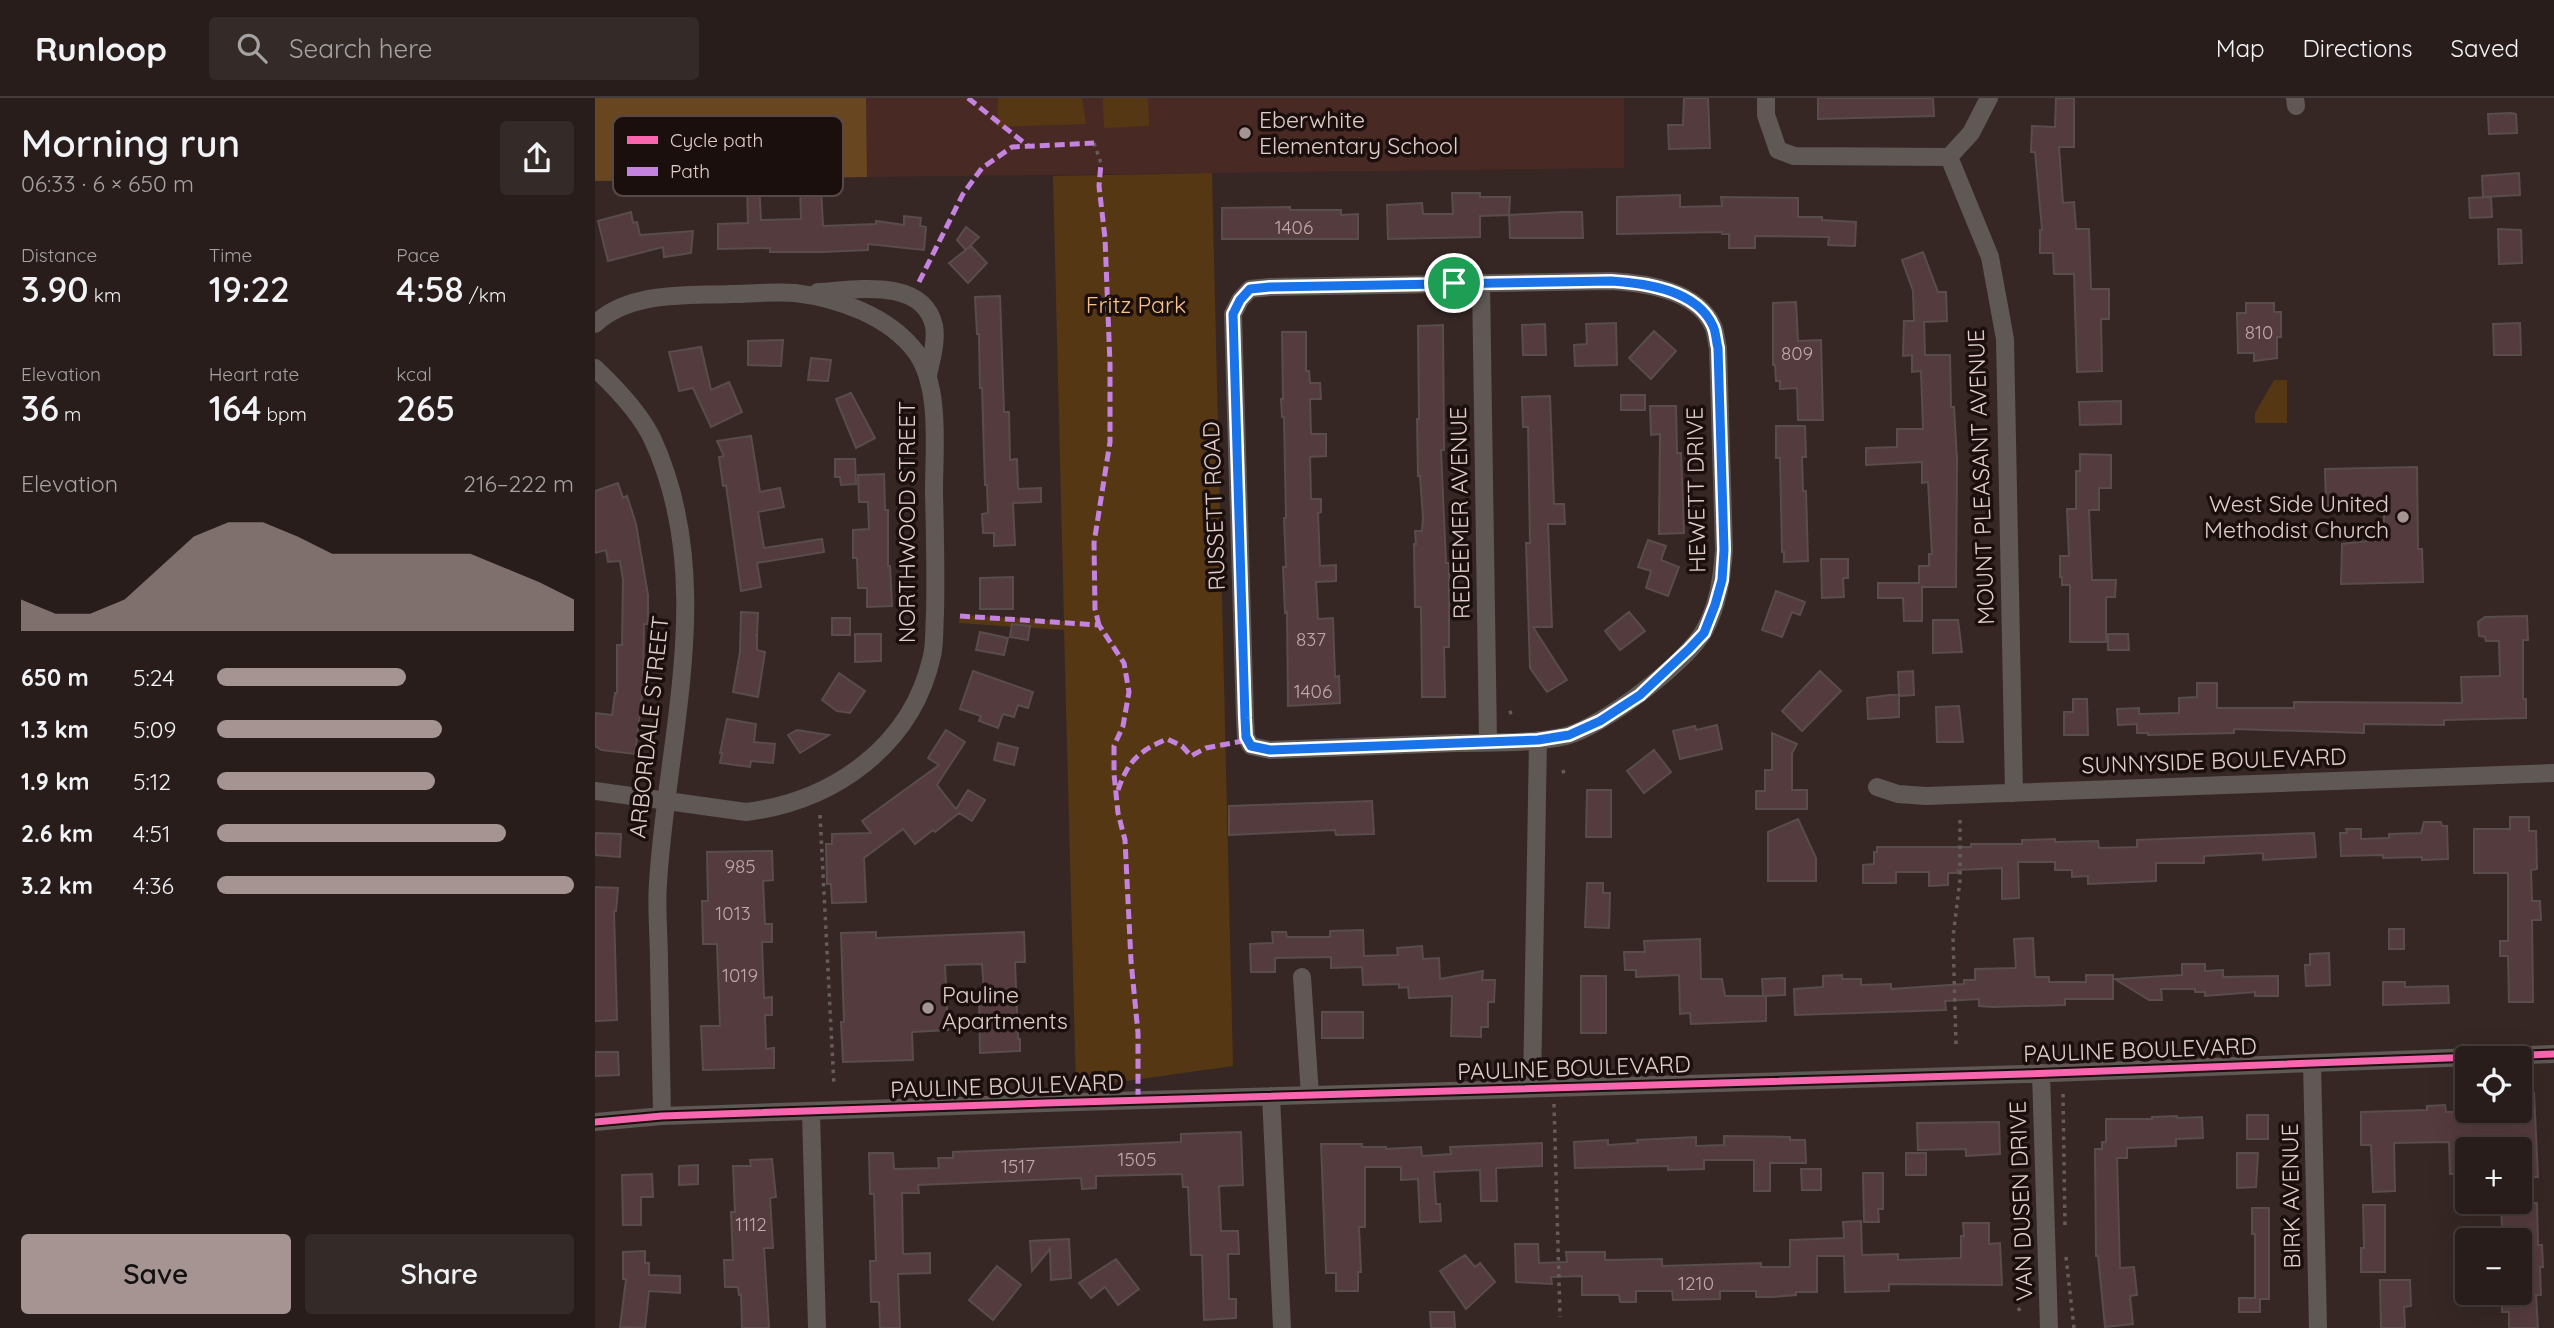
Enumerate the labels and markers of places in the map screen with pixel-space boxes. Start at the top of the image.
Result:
place label: Eberwhite Elementary School [1259,105,1458,160]
marker: Eberwhite Elementary School [1237,125,1253,141]
pin [1424,253,1484,313]
place label: West Side United Methodist Church [2204,489,2389,544]
marker: West Side United Methodist Church [2395,509,2411,525]
place label: Pauline Apartments [942,980,1068,1035]
marker: Pauline Apartments [920,1000,936,1016]

